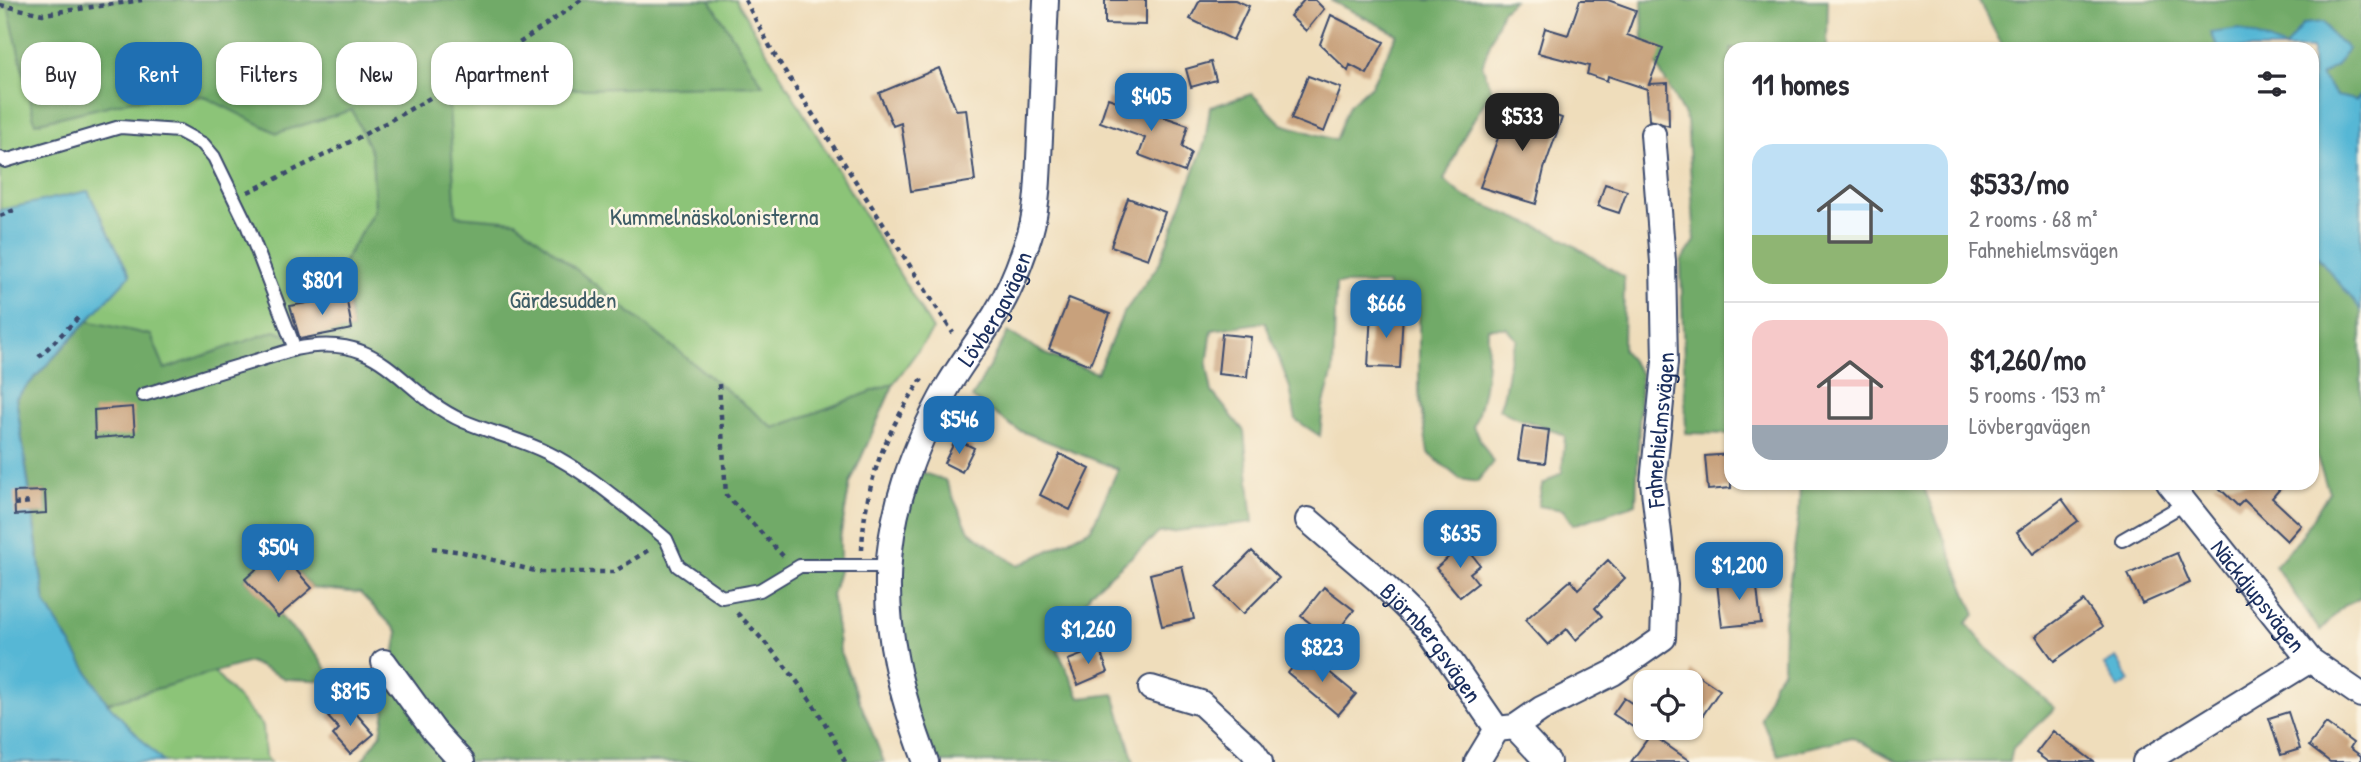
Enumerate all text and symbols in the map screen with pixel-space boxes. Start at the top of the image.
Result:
chip: Buy [21,42,101,105]
chip: Rent [115,42,202,105]
chip: Filters [216,42,322,105]
chip: New [336,42,417,105]
chip: Apartment [431,42,573,105]
text: 11 homes [1752,64,1849,104]
icon: filters [2253,65,2291,103]
pin: $405 [1110,74,1192,133]
text: $405 [1131,80,1171,111]
pin: $533 [1481,94,1563,153]
text: $533 [1501,100,1543,131]
text: $533/mo [1969,163,2069,203]
icon: home [1808,172,1892,256]
park label: Kummelnäskolonisterna [610,200,818,232]
text: 2 rooms · 68 m² [1969,203,2097,234]
text: Fahnehielmsvägen [1969,234,2118,265]
street label: Lövbergavägen [949,247,1039,372]
pin: $801 [281,258,363,317]
text: $801 [302,264,342,295]
pin: $666 [1345,280,1427,340]
park label: Gärdesudden [509,283,617,315]
text: $666 [1366,287,1406,318]
text: $1,260/mo [1969,339,2086,379]
icon: home [1808,348,1892,432]
street label: Fahnehielmsvägen [1637,352,1681,510]
text: 5 rooms · 153 m² [1969,379,2106,410]
pin: $546 [918,396,1000,456]
text: $546 [939,403,979,434]
text: Lövbergavägen [1969,410,2091,441]
pin: $635 [1419,510,1501,570]
text: $635 [1440,517,1480,548]
pin: $504 [237,524,319,584]
text: $504 [258,531,298,562]
street label: Näckdjupsvägen [2204,533,2314,659]
pin: $1,200 [1682,542,1796,602]
text: $1,200 [1711,549,1767,580]
street label: Björnbergsvägen [1374,575,1490,709]
pin: $1,260 [1031,606,1145,666]
text: $1,260 [1061,613,1115,644]
pin: $823 [1281,624,1363,684]
text: $823 [1301,631,1343,662]
pin: $815 [309,668,391,728]
map controls [1633,670,1703,740]
button: locate [1633,670,1703,740]
text: $815 [330,675,370,706]

